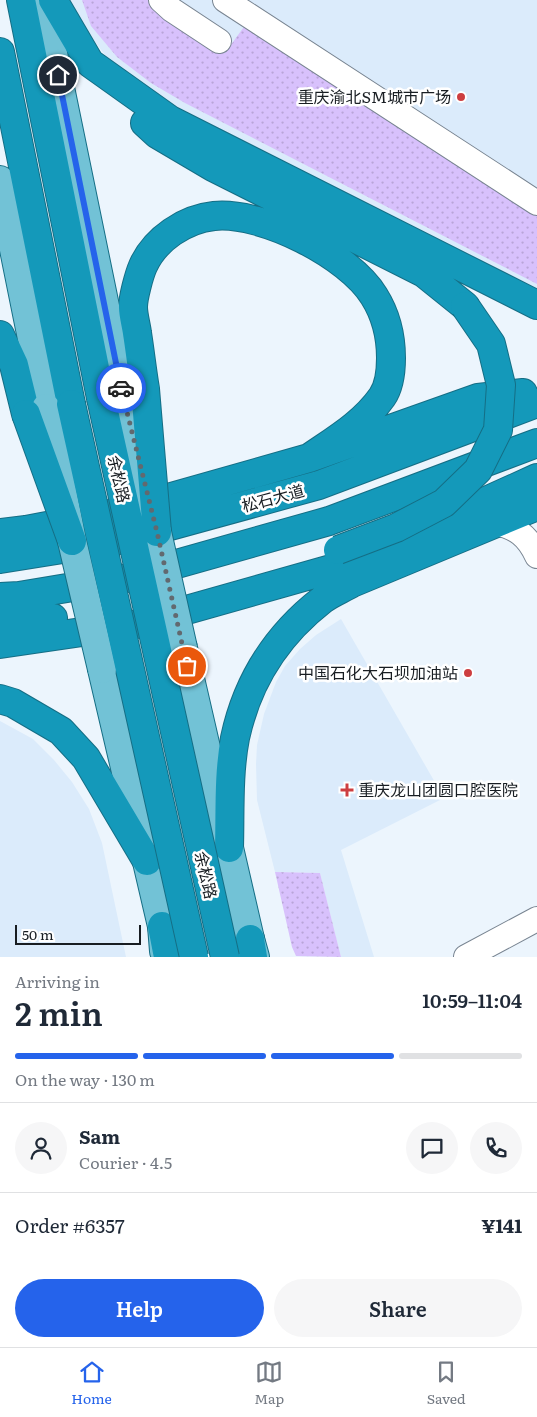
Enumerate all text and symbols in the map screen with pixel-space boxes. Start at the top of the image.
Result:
pin [37,54,79,96]
icon: home [44,61,72,89]
place label: 重庆渝北SM城市广场 [298,84,451,108]
marker: 重庆渝北SM城市广场 [455,91,467,103]
courier [96,363,146,413]
icon: car [107,374,135,402]
street label: 余松路 [103,453,137,505]
street label: 松石大道 [239,477,307,517]
pin [166,645,208,687]
icon: bag [173,652,201,680]
place label: 中国石化大石坝加油站 [298,660,458,684]
marker: 中国石化大石坝加油站 [462,667,474,679]
place label: 重庆龙山团圆口腔医院 [358,777,518,801]
marker: 重庆龙山团圆口腔医院 [340,783,354,797]
street label: 余松路 [190,849,224,901]
scale bar [15,922,141,945]
text: 50 m [22,924,54,944]
text: Arriving in [15,969,100,993]
text: 10:59–11:04 [422,986,522,1014]
text: 2 min [15,988,103,1036]
text: On the way · 130 m [15,1067,155,1091]
button: person [15,1122,67,1174]
text: Sam [79,1122,120,1150]
button: chat [406,1122,458,1174]
button: phone [470,1122,522,1174]
text: Courier · 4.5 [79,1150,172,1174]
text: Order #6357 [15,1211,125,1239]
text: ¥141 [481,1211,522,1239]
button: Help [15,1279,264,1337]
button: Share [274,1279,522,1337]
tab: Home [71,1358,112,1408]
tab: Map [254,1358,284,1408]
tab: Saved [427,1358,466,1408]

